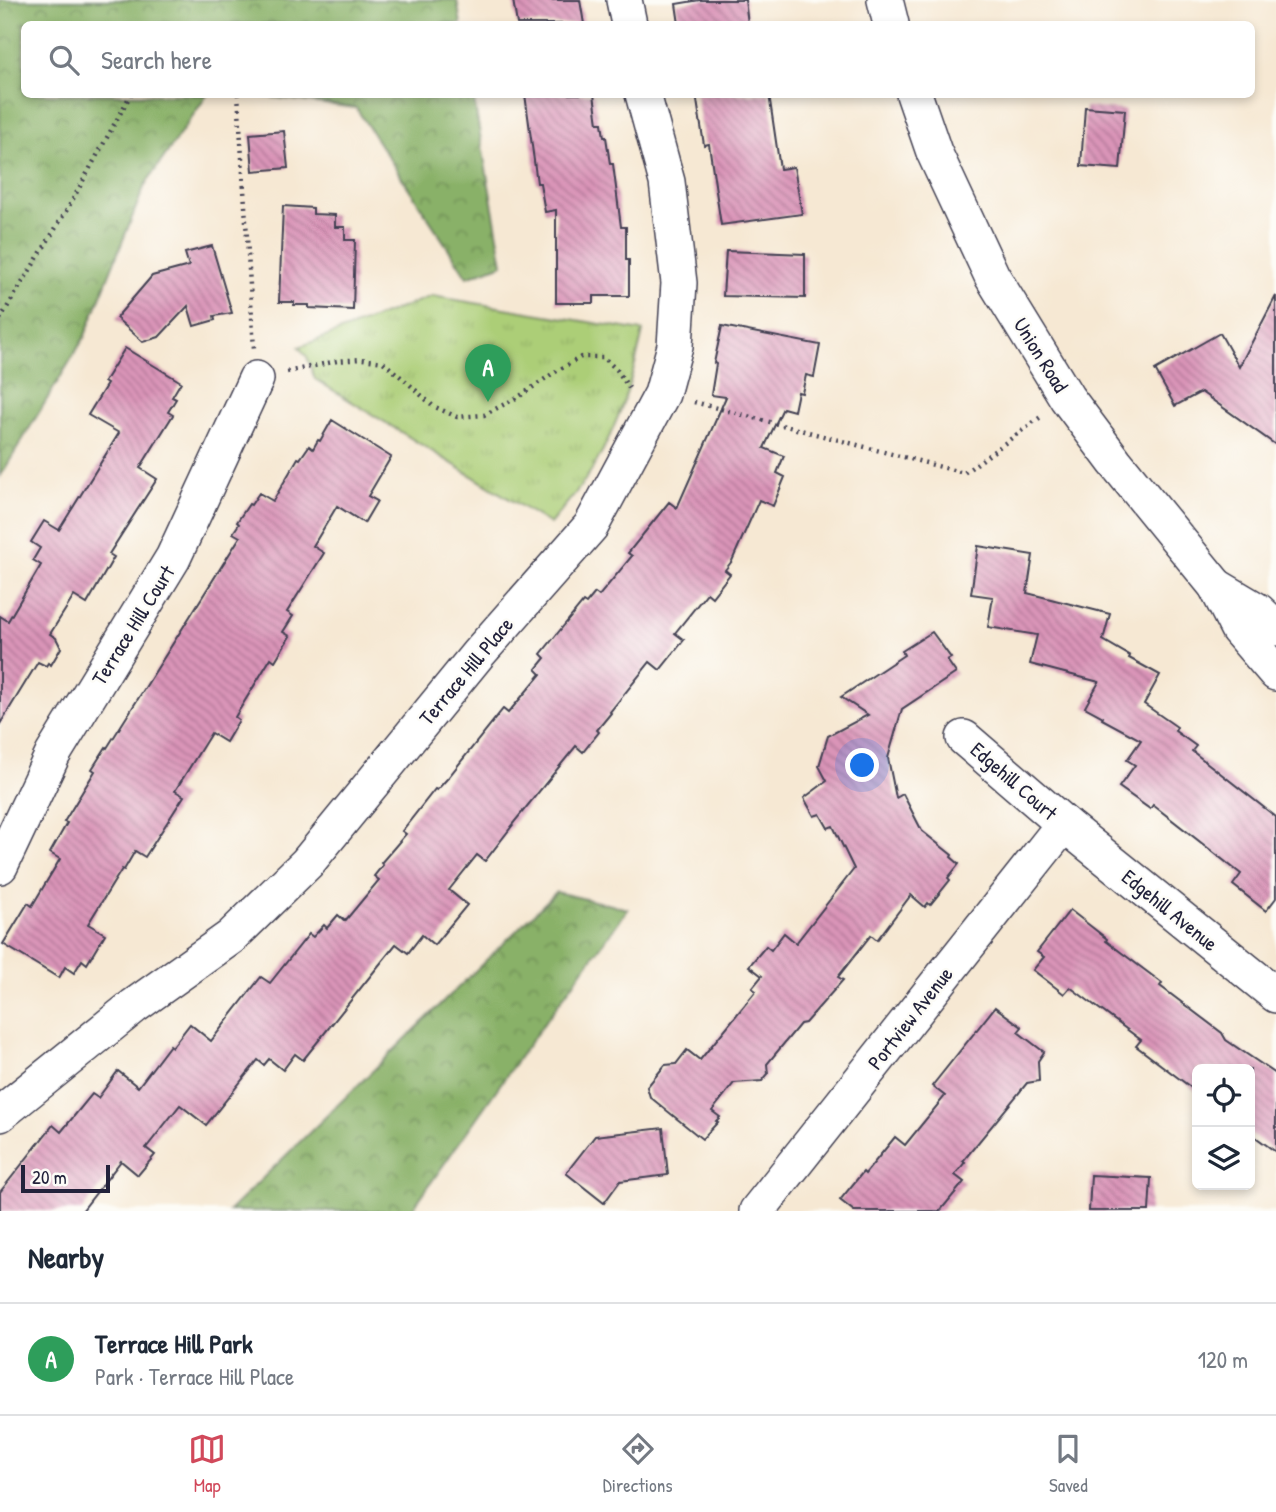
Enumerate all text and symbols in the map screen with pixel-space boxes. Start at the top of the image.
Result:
search box [21,21,1255,98]
icon: search [45,41,83,79]
text: Search here [101,42,212,77]
street label: Union Road [1007,312,1075,398]
pin: A [465,344,511,402]
street label: Terrace Hill Court [85,559,182,690]
street label: Terrace Hill Place [412,611,520,731]
street label: Edgehill Court [964,735,1064,827]
your location [845,748,879,782]
street label: Edgehill Avenue [1116,862,1224,958]
street label: Portview Avenue [861,961,959,1075]
map controls [1192,1064,1255,1190]
button: locate [1192,1064,1255,1127]
button: layers [1192,1127,1255,1190]
scale bar [21,1162,110,1194]
text: 20 m [32,1164,67,1190]
text: Nearby [28,1237,104,1277]
text: Terrace Hill Park [95,1326,253,1361]
text: A [45,1344,57,1375]
text: 120 m [1198,1344,1248,1375]
text: Park · Terrace Hill Place [95,1361,294,1392]
tab: Map [188,1430,226,1498]
tab: Directions [603,1430,673,1498]
tab: Saved [1049,1430,1088,1498]

